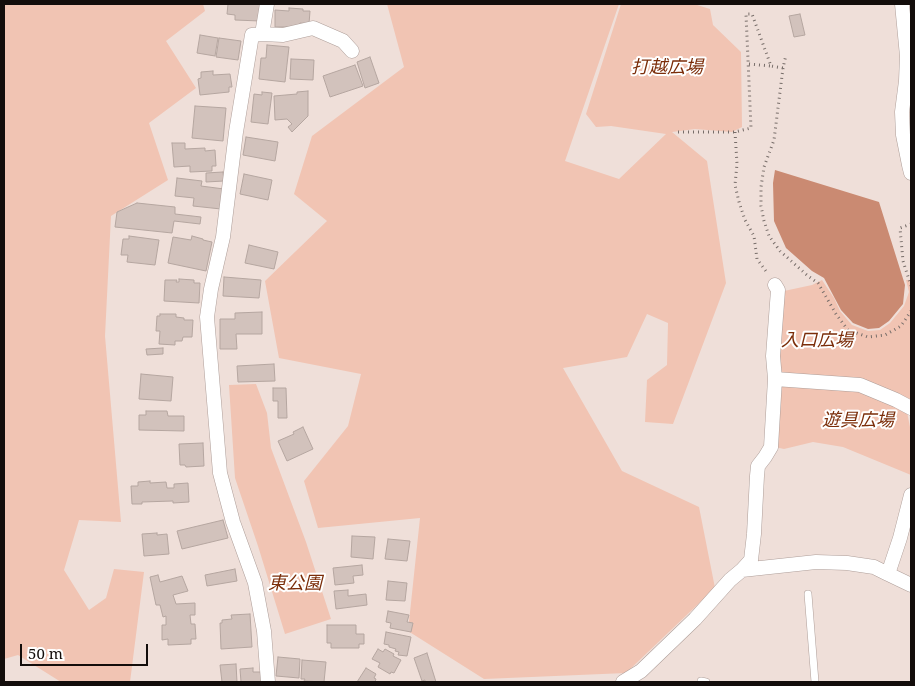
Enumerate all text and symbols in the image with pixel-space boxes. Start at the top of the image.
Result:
park label: 打越広場 [631,57,703,79]
park label: 入口広場 [781,330,853,352]
park label: 遊具広場 [822,410,894,432]
park label: 東公園 [268,573,322,595]
scale bar [22,634,150,666]
text: 50 m [28,643,63,663]

